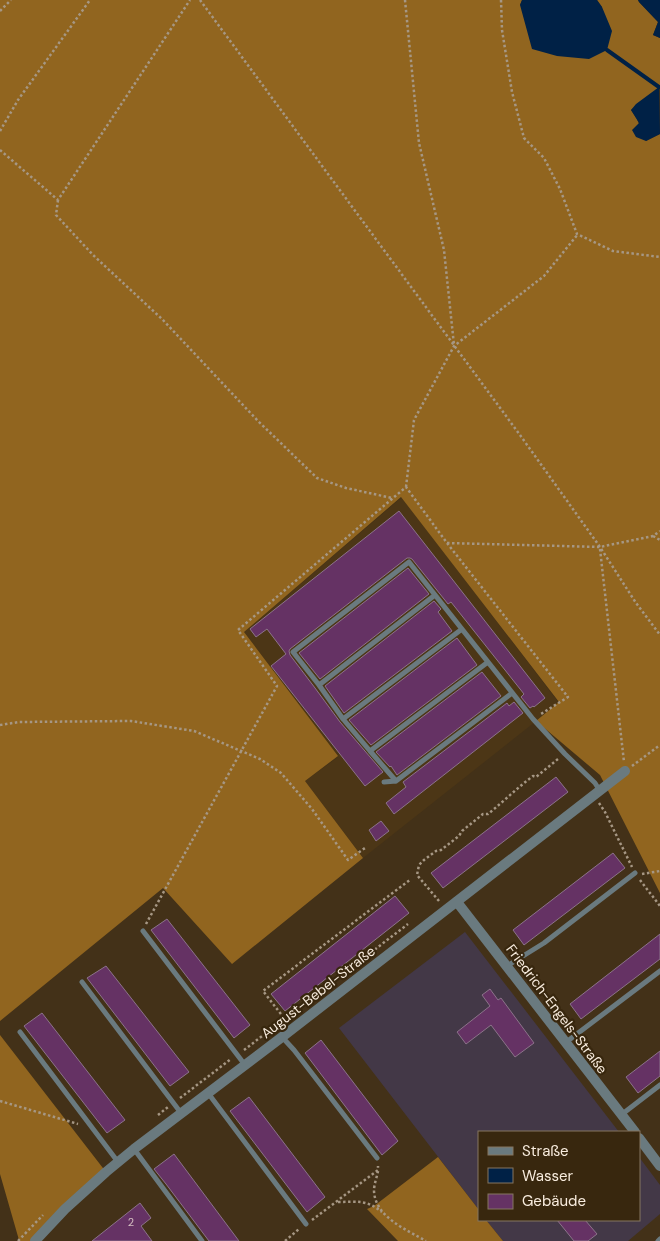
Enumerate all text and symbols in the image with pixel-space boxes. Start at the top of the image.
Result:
street label: Friedrich-Engels-Straße [502,941,612,1077]
street label: August-Bebel-Straße [257,942,379,1042]
legend [478,1131,640,1221]
text: Straße [522,1141,569,1161]
text: Wasser [522,1166,574,1186]
text: Gebäude [522,1191,586,1211]
house number: 2 [128,1215,134,1229]

